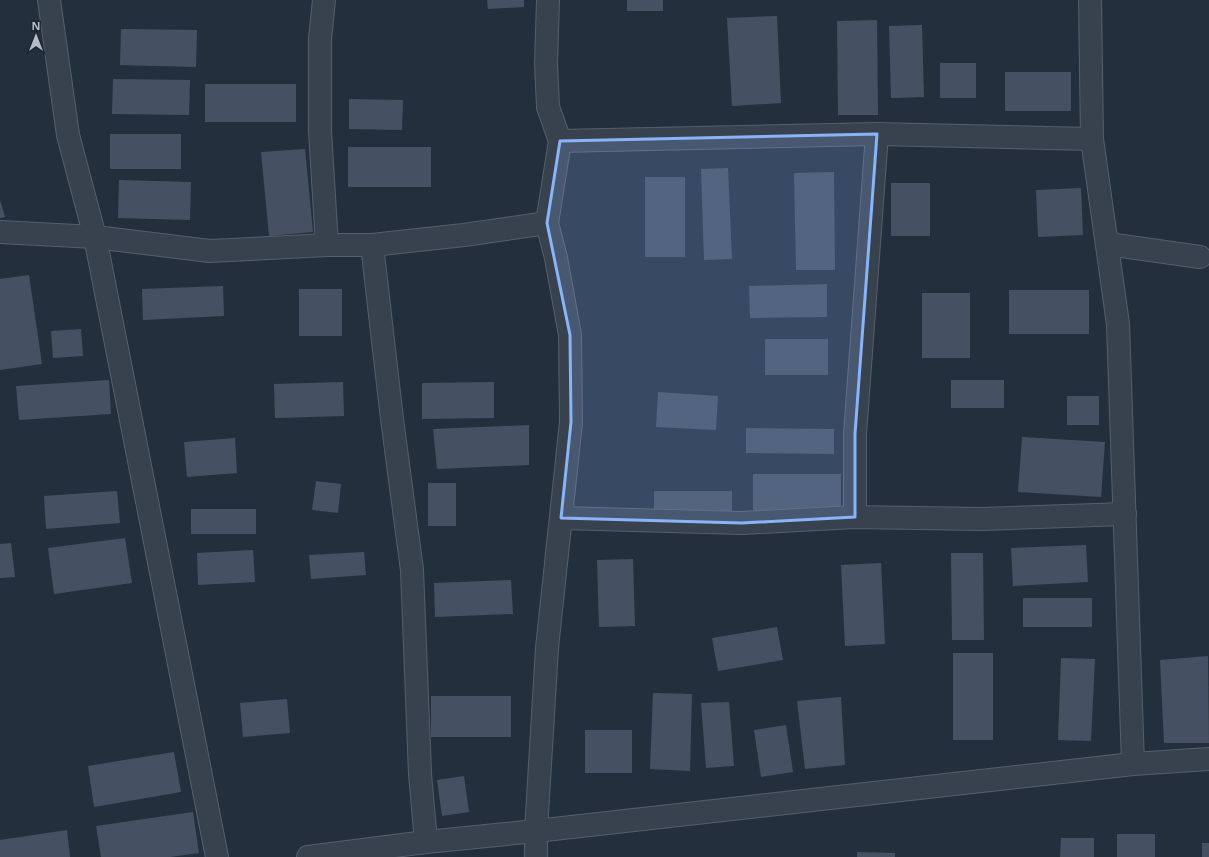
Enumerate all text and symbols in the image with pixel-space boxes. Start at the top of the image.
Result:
north arrow [16,16,56,56]
text: N [32,18,40,33]

